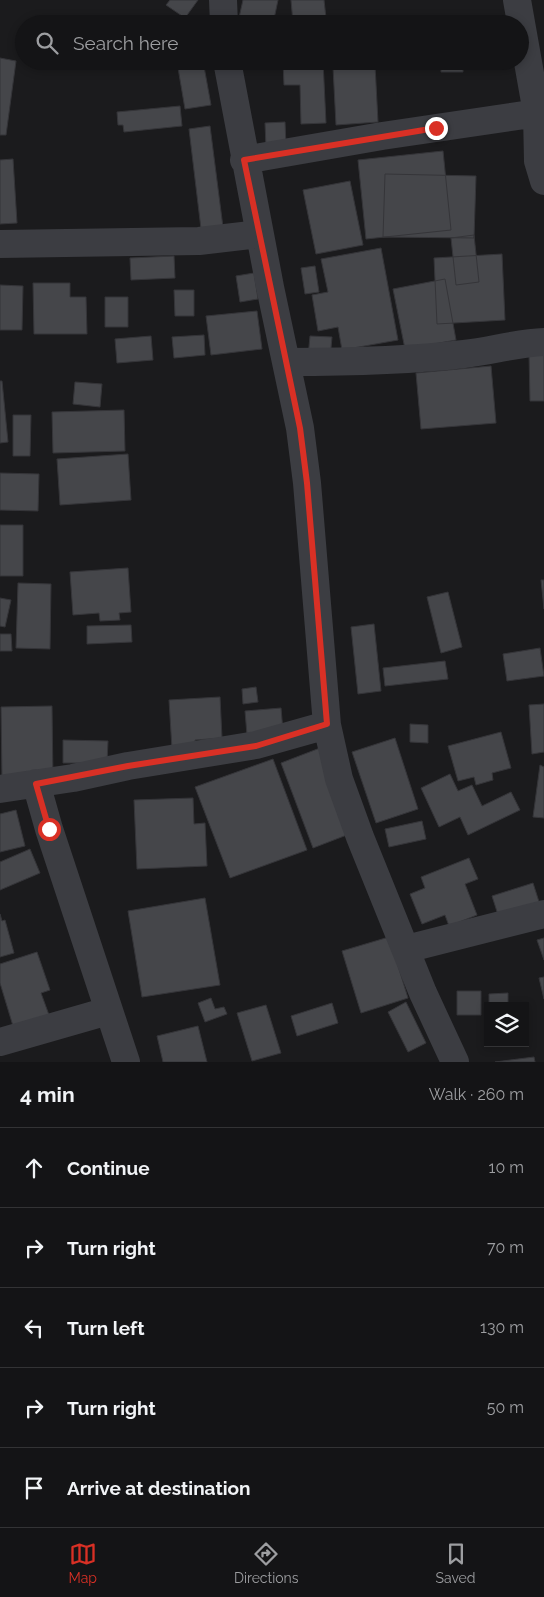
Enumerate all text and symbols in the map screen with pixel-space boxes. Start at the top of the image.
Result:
search box [15,15,529,70]
icon: search [33,29,61,57]
text: Search here [73,32,179,54]
route end [425,117,448,140]
route start [38,818,61,841]
map controls [484,1002,529,1047]
button: layers [484,1002,529,1047]
text: 4 min [20,1082,75,1107]
text: Walk · 260 m [429,1085,524,1104]
icon: ahead [20,1154,48,1182]
text: Continue [67,1157,150,1179]
text: 10 m [489,1158,524,1177]
icon: right [20,1234,48,1262]
text: Turn right [67,1237,156,1259]
text: 70 m [487,1238,524,1257]
icon: left [20,1314,48,1342]
text: Turn left [67,1317,144,1339]
text: 130 m [480,1318,524,1337]
icon: right [20,1394,48,1422]
text: Turn right [67,1397,156,1419]
text: 50 m [487,1398,524,1417]
icon: arrive [20,1474,48,1502]
text: Arrive at destination [67,1477,251,1499]
tab: Map [68,1540,97,1586]
tab: Directions [234,1540,299,1586]
tab: Saved [435,1540,476,1586]

